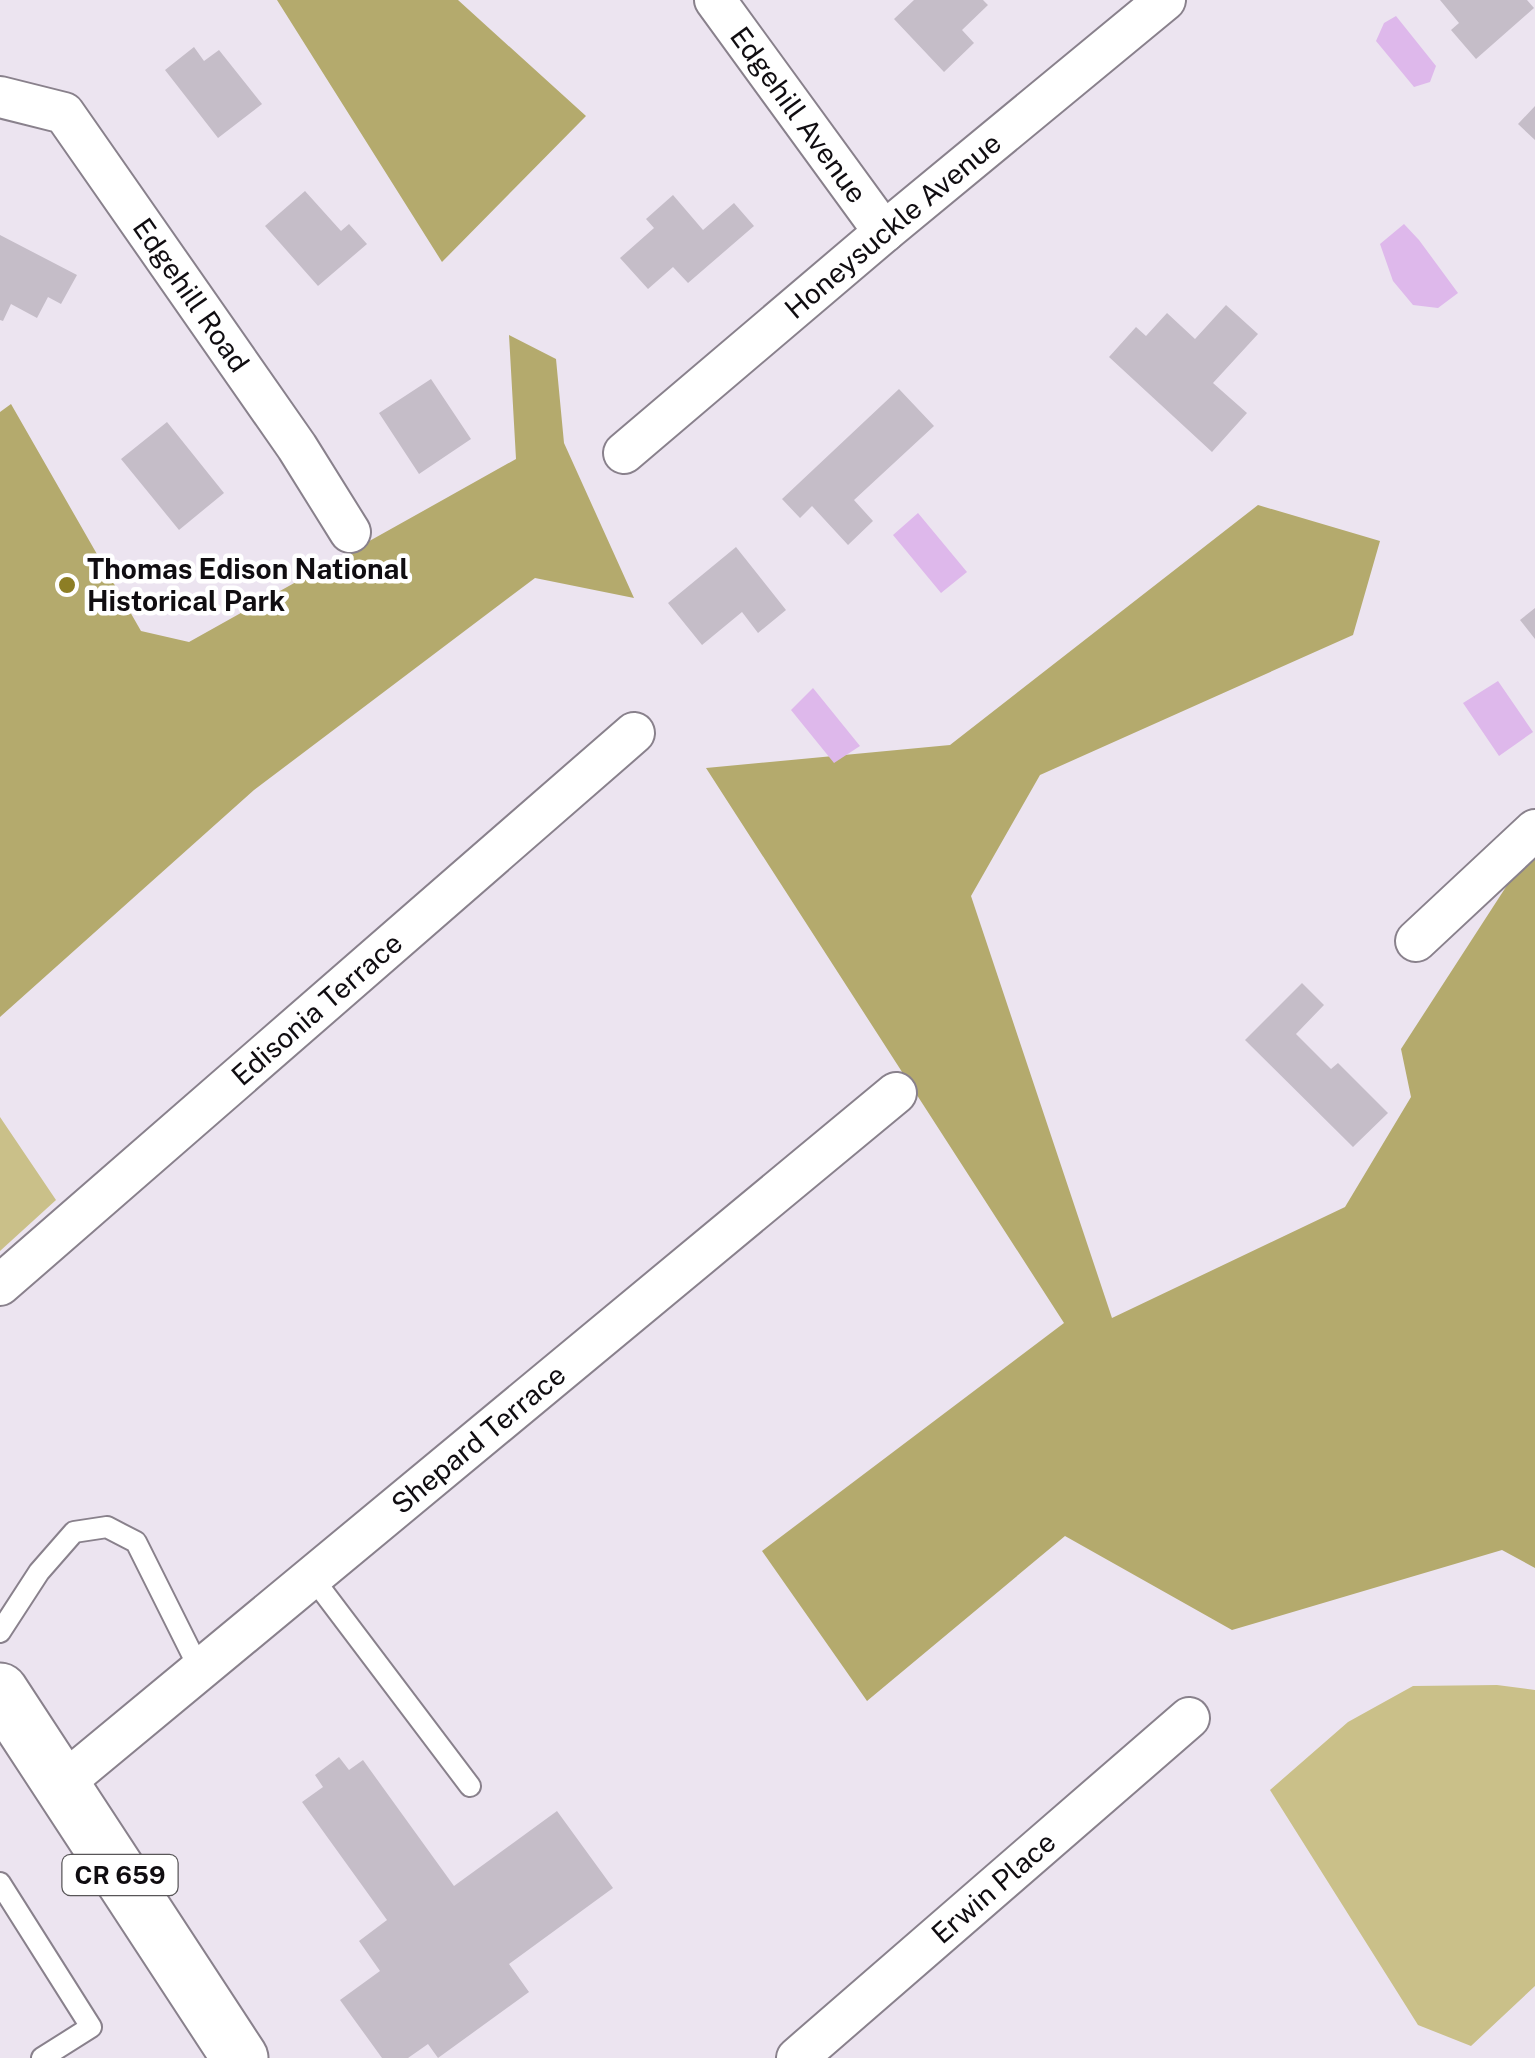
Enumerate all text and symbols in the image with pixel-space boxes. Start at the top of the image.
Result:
street label: Edgehill Avenue [724,20,874,209]
street label: Honeysuckle Avenue [778,126,1007,325]
street label: Edgehill Road [127,212,256,378]
place label: Thomas Edison National Historical Park [87,552,409,617]
marker: Thomas Edison National Historical Park [56,574,78,596]
street label: Edisonia Terrace [225,926,408,1092]
street label: Shepard Terrace [385,1357,571,1520]
street label: Erwin Place [924,1825,1062,1950]
road number: CR 659 [62,1855,178,1895]

